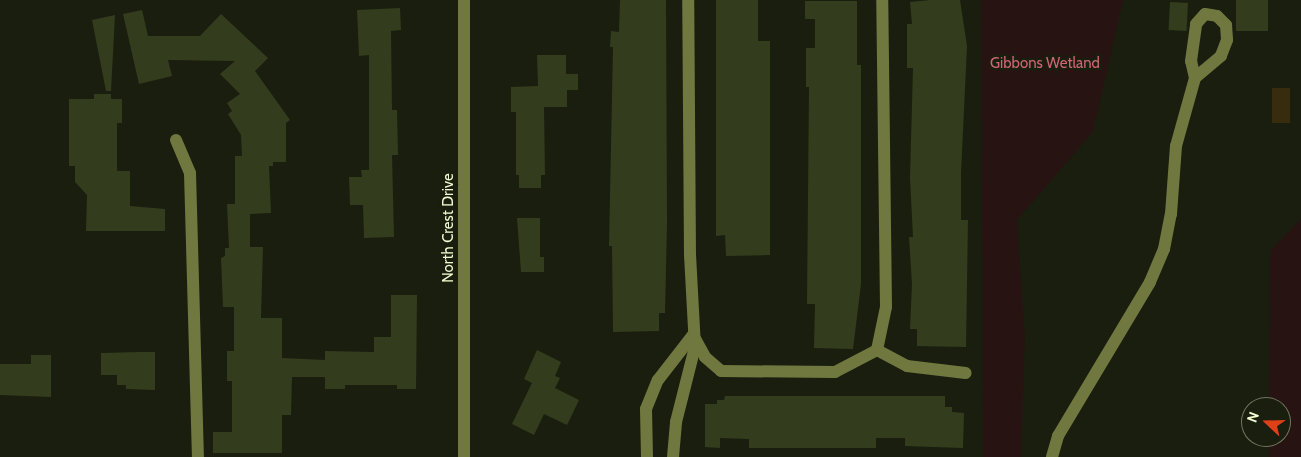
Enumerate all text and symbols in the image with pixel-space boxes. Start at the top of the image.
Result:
park label: Gibbons Wetland [990,55,1100,73]
street label: North Crest Drive [440,173,458,283]
north arrow [1241,397,1291,447]
text: N [1243,409,1263,425]

